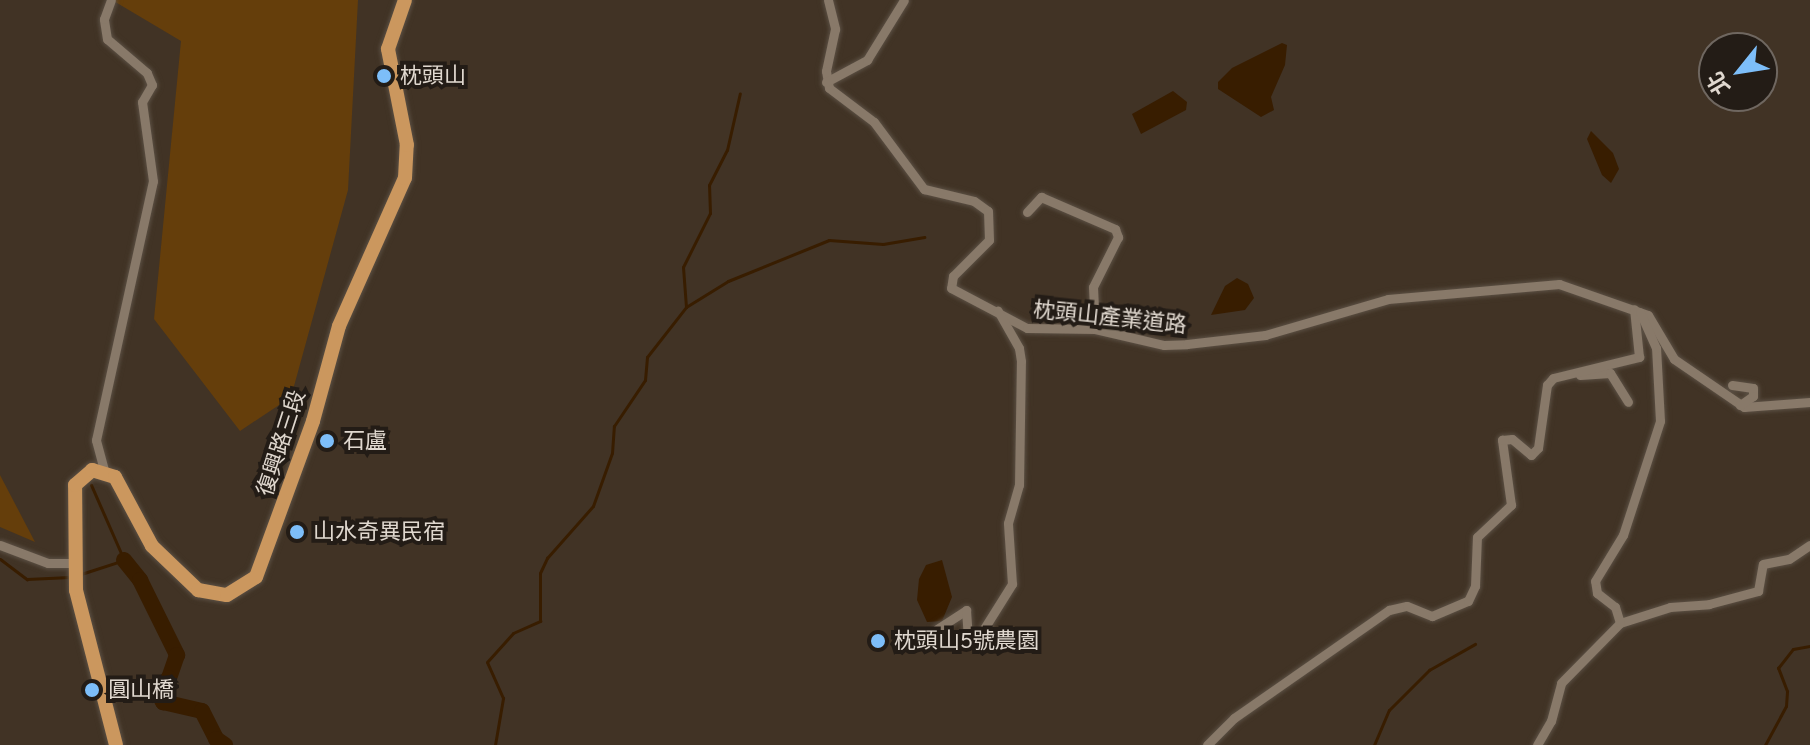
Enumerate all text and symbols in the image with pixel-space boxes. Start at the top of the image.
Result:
north arrow [1698,32,1778,112]
place label: 枕頭山 [400,63,466,89]
marker: 枕頭山 [375,67,393,85]
text: 北 [1701,67,1736,100]
street label: 枕頭山產業道路 [1032,296,1188,338]
street label: 復興路三段 [251,387,311,499]
place label: 石盧 [343,428,387,454]
marker: 石盧 [318,432,336,450]
place label: 山水奇異民宿 [313,519,445,545]
marker: 山水奇異民宿 [288,523,306,541]
place label: 枕頭山5號農園 [894,628,1039,654]
marker: 枕頭山5號農園 [869,632,887,650]
place label: 圓山橋 [108,677,174,703]
marker: 圓山橋 [83,681,101,699]

